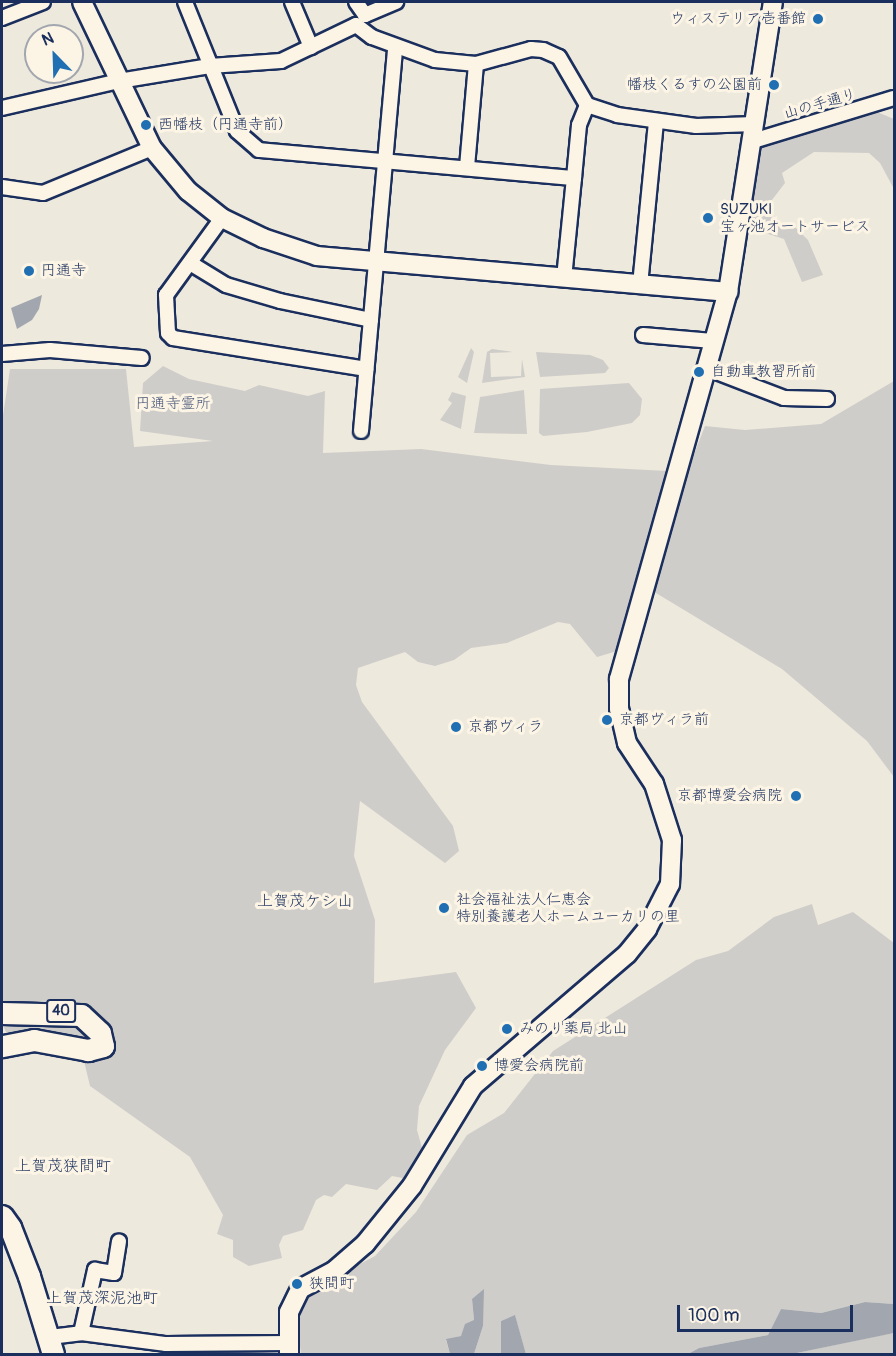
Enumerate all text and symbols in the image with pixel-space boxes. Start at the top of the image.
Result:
place label: ウィステリア壱番館 [671,10,806,28]
marker: ウィステリア壱番館 [811,12,825,26]
north arrow [24,24,84,84]
text: N [39,28,57,51]
place label: 幡枝くるすの公園前 [627,76,762,94]
marker: 幡枝くるすの公園前 [767,78,781,92]
street label: 山の手通り [781,85,859,123]
place label: 西幡枝（円通寺前） [158,116,293,134]
marker: 西幡枝（円通寺前） [139,118,153,132]
place label: SUZUKI 宝ヶ池オートサービス [720,200,870,235]
marker: SUZUKI 宝ヶ池オートサービス [701,211,715,225]
place label: 円通寺 [41,262,86,280]
marker: 円通寺 [22,264,36,278]
place label: 自動車教習所前 [711,363,816,381]
marker: 自動車教習所前 [692,365,706,379]
park label: 円通寺霊所 [136,395,210,413]
place label: 京都ヴィラ前 [619,711,709,729]
marker: 京都ヴィラ前 [600,713,614,727]
place label: 京都ヴィラ [468,718,543,736]
marker: 京都ヴィラ [449,720,463,734]
place label: 京都博愛会病院 [677,787,782,805]
marker: 京都博愛会病院 [787,787,805,805]
place label: 社会福祉法人仁恵会 特別養護老人ホームユーカリの里 [456,890,680,925]
district label: 上賀茂ケシ山 [257,891,353,911]
marker: 社会福祉法人仁恵会 特別養護老人ホームユーカリの里 [437,901,451,915]
road number: 40 [46,1000,76,1022]
place label: みのり薬局 北山 [519,1020,627,1038]
marker: みのり薬局 北山 [500,1022,514,1036]
place label: 博愛会病院前 [494,1057,584,1075]
marker: 博愛会病院前 [475,1059,489,1073]
district label: 上賀茂狭間町 [15,1156,111,1176]
place label: 狭間町 [309,1275,354,1293]
marker: 狭間町 [290,1277,304,1291]
district label: 上賀茂深泥池町 [46,1288,158,1308]
scale bar [680,1293,856,1331]
text: 100 m [688,1304,740,1327]

